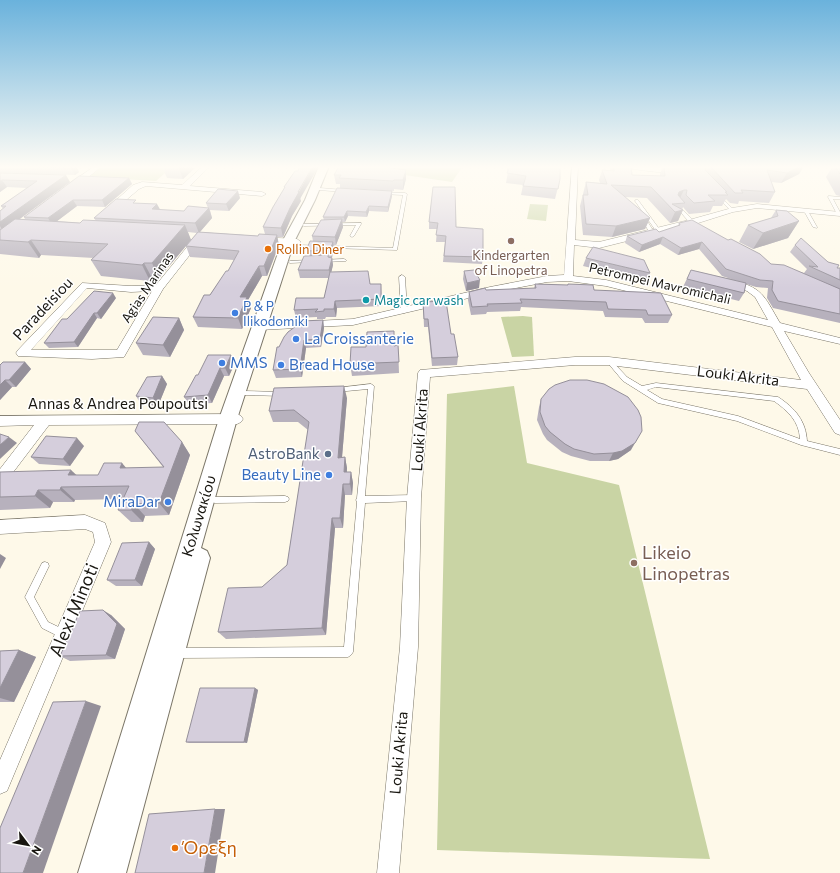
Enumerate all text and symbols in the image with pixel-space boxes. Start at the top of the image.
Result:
marker: Kindergarten of Linopetra [506,236,516,246]
place label: Rollin Diner [276,241,344,257]
marker: Rollin Diner [263,244,273,254]
place label: Kindergarten of Linopetra [472,247,550,278]
street label: Agias Marinas [117,248,177,326]
street label: Petrompei Mavromichali [588,259,732,307]
street label: Paradeisiou [9,273,76,343]
place label: Magic car wash [374,292,464,308]
marker: Magic car wash [361,295,371,305]
place label: P & P Ilikodomiki [243,298,308,329]
marker: P & P Ilikodomiki [230,308,240,318]
place label: La Croissanterie [304,329,414,347]
marker: La Croissanterie [291,334,301,344]
place label: MMS [230,353,268,371]
place label: Bread House [289,355,375,373]
marker: MMS [217,358,227,368]
marker: Bread House [276,360,286,370]
street label: Louki Akrita [696,361,780,389]
street label: Louki Akrita [407,388,431,472]
street label: Annas & Andrea Poupoutsi [28,394,208,412]
place label: AstroBank [248,444,320,462]
marker: AstroBank [323,449,333,459]
place label: Beauty Line [241,465,321,483]
marker: Beauty Line [324,470,334,480]
street label: Κολωνακίου [177,473,219,559]
place label: MiraDar [103,492,160,510]
marker: MiraDar [163,497,173,507]
place label: Likeio Linopetras [642,541,730,584]
marker: Likeio Linopetras [629,558,639,568]
street label: Alexi Minoti [44,560,103,659]
street label: Louki Akrita [385,711,411,795]
north arrow [8,825,48,865]
place label: Όρεξη [181,836,237,858]
marker: Όρεξη [170,843,180,853]
text: N [29,844,45,858]

